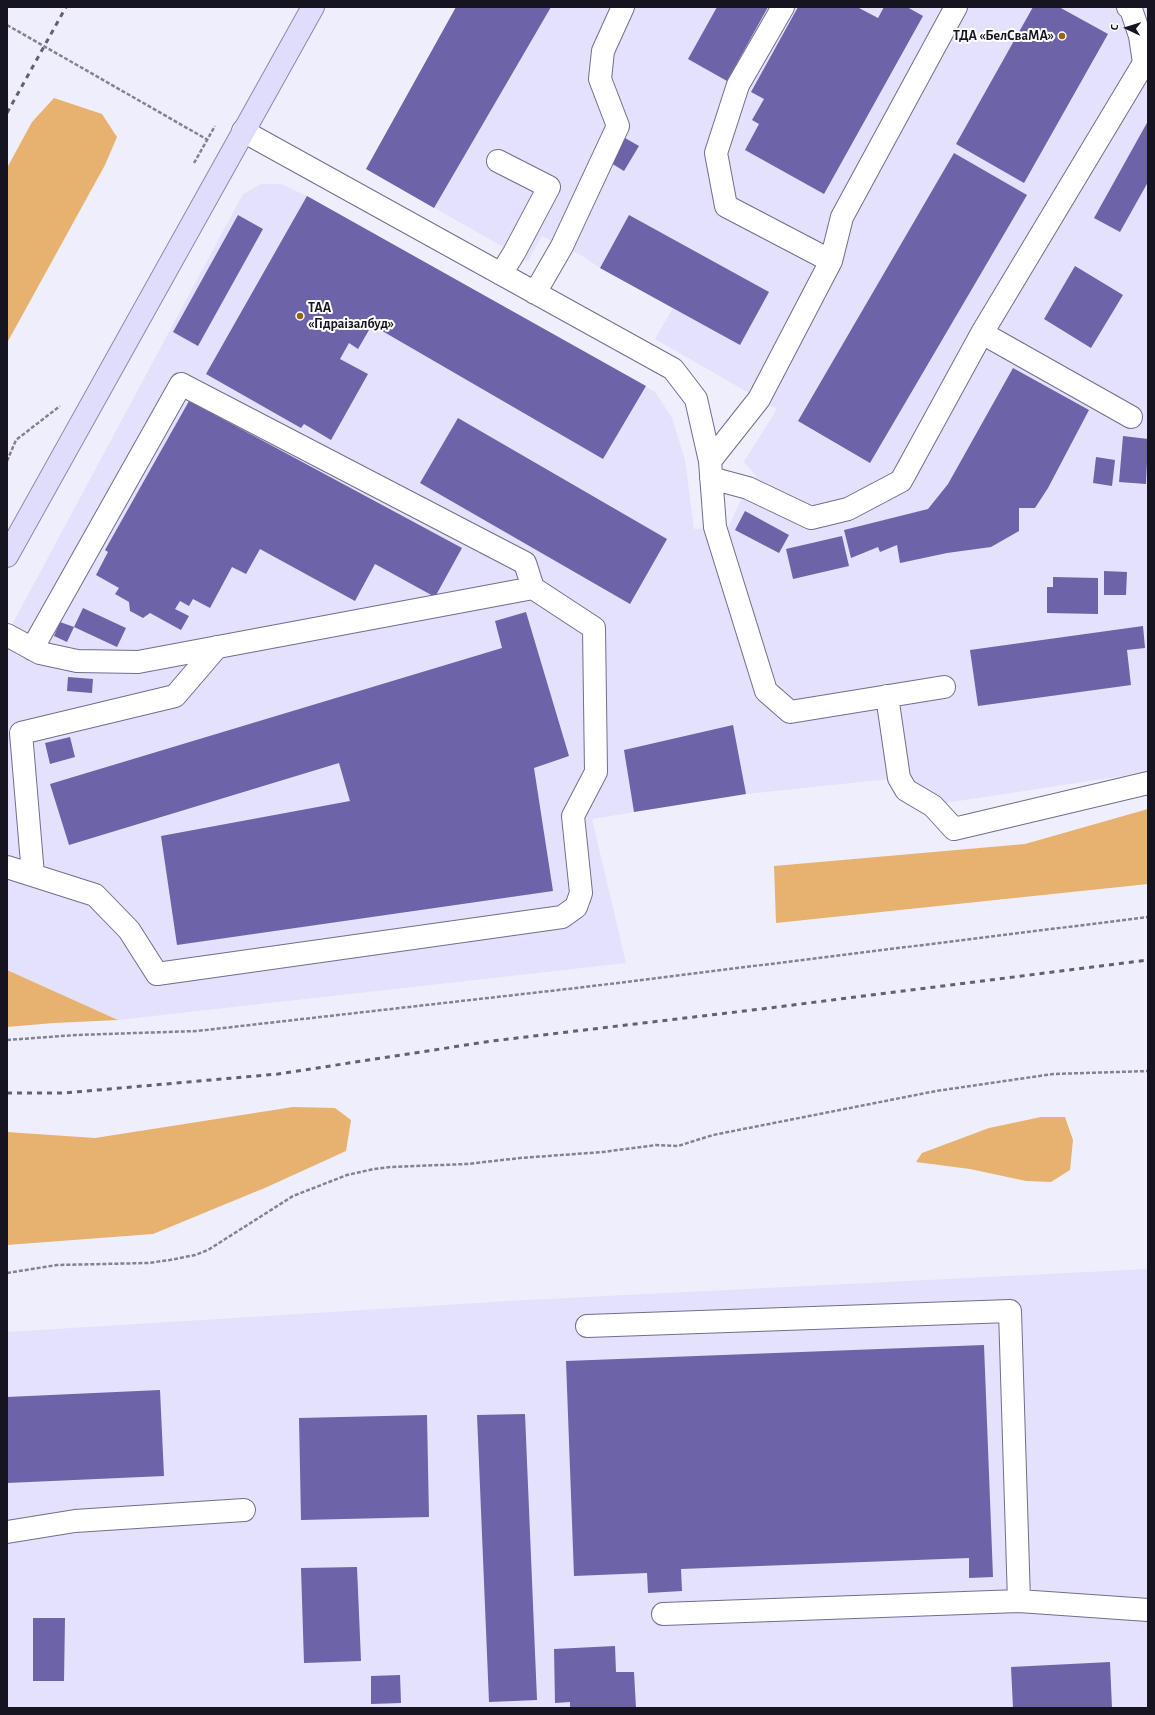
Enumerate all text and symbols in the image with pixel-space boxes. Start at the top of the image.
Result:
north arrow [1107,8,1147,48]
text: С [1109,24,1120,31]
place label: ТДА «БелСваМА» [953,28,1054,44]
marker: ТДА «БелСваМА» [1057,31,1067,41]
place label: ТАА «Гідраізалбуд» [308,300,394,332]
marker: ТАА «Гідраізалбуд» [295,311,305,321]

